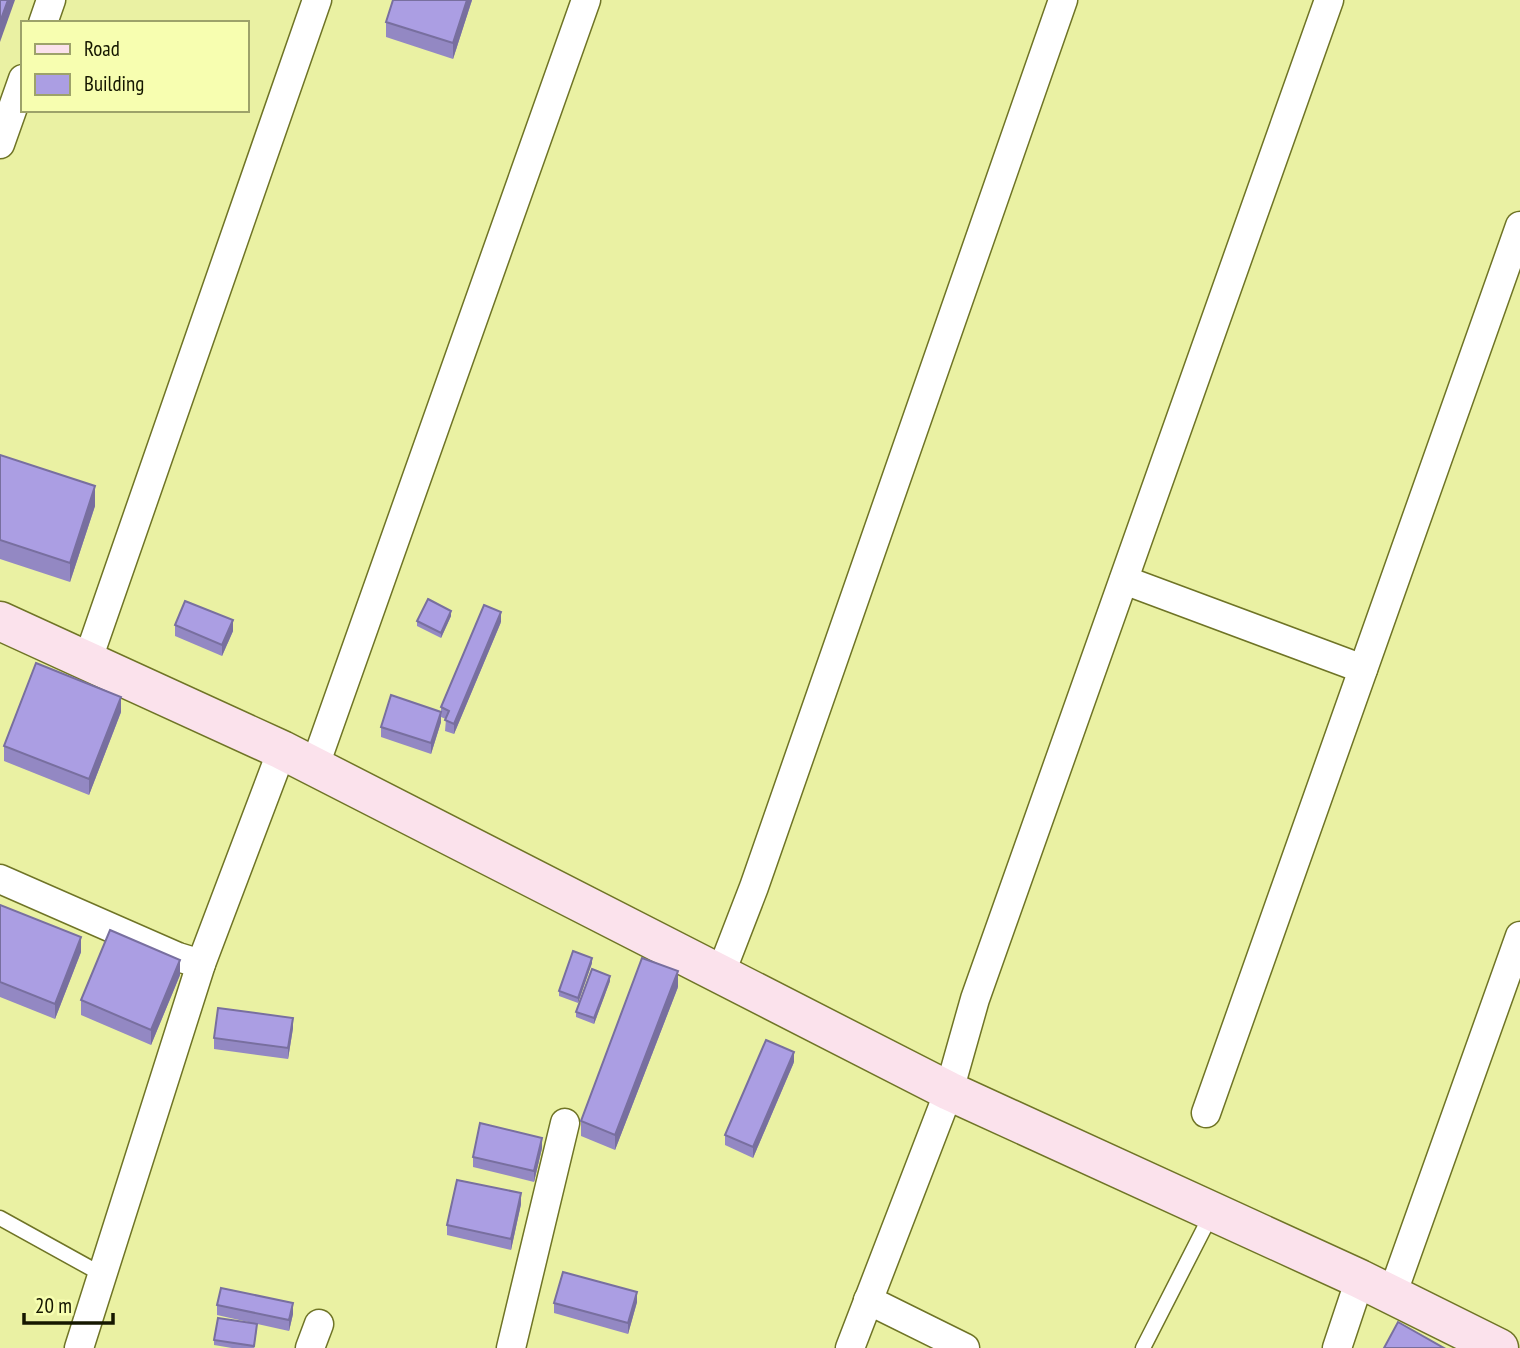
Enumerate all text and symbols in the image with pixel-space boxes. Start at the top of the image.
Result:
legend [21,21,248,112]
text: Road [84,35,120,62]
text: Building [84,70,144,97]
scale bar [24,1282,114,1326]
text: 20 m [35,1292,72,1319]

